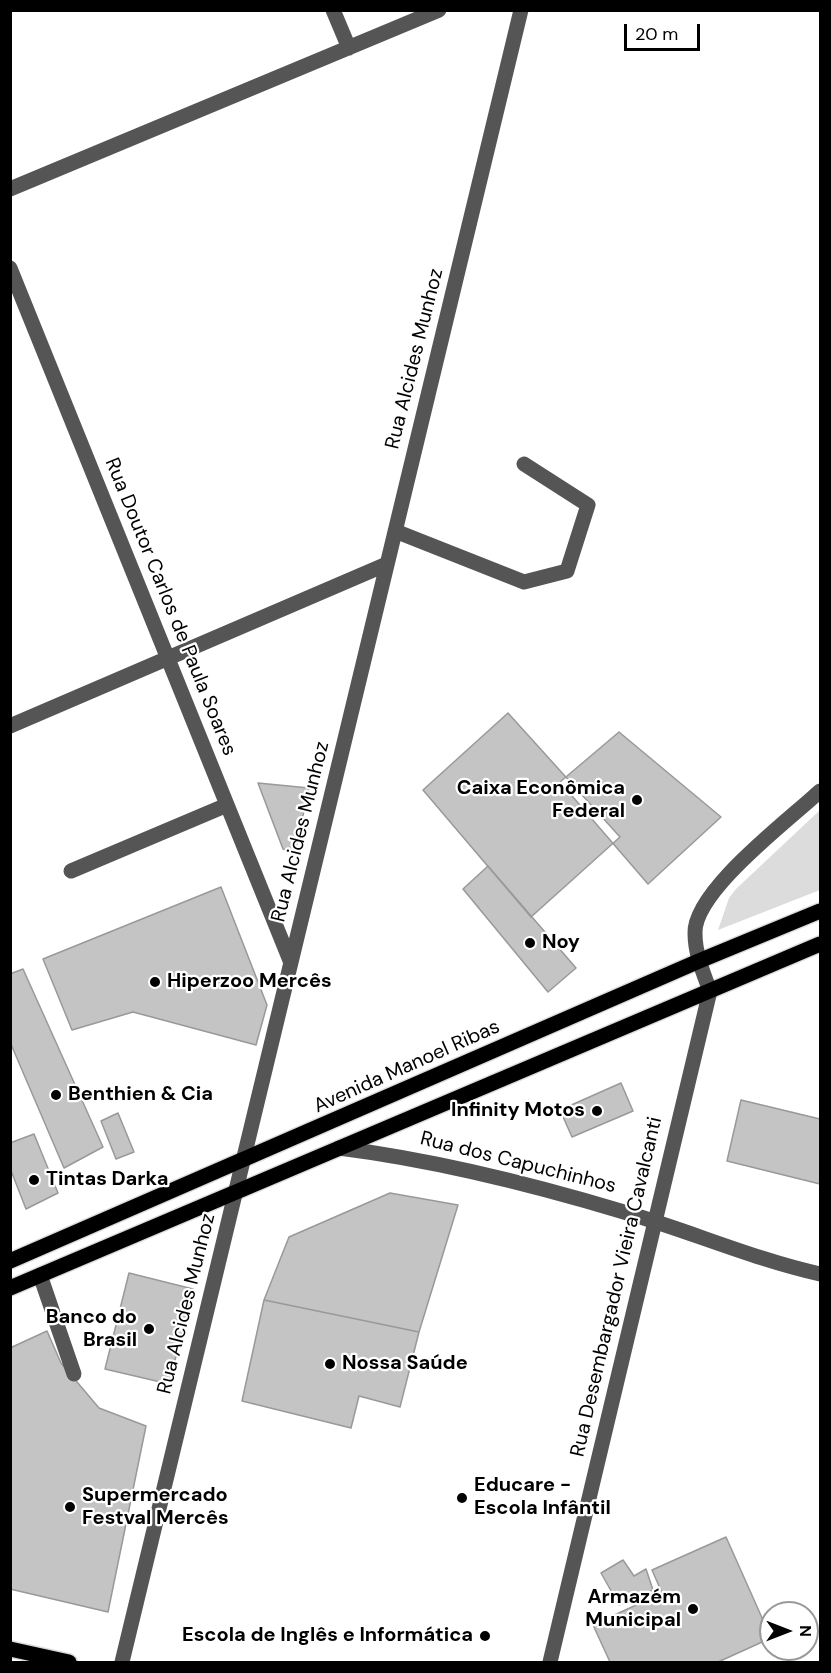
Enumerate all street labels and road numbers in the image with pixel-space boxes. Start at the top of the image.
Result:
street label: Rua Alcides Munhoz [381,266,449,452]
street label: Rua Doutor Carlos de Paula Soares [99,455,241,759]
street label: Rua Alcides Munhoz [267,739,335,925]
street label: Avenida Manoel Ribas [310,1015,504,1119]
street label: Rua Desembargador Vieira Cavalcanti [566,1115,668,1459]
street label: Rua dos Capuchinhos [418,1127,618,1199]
street label: Rua Alcides Munhoz [153,1211,221,1397]

